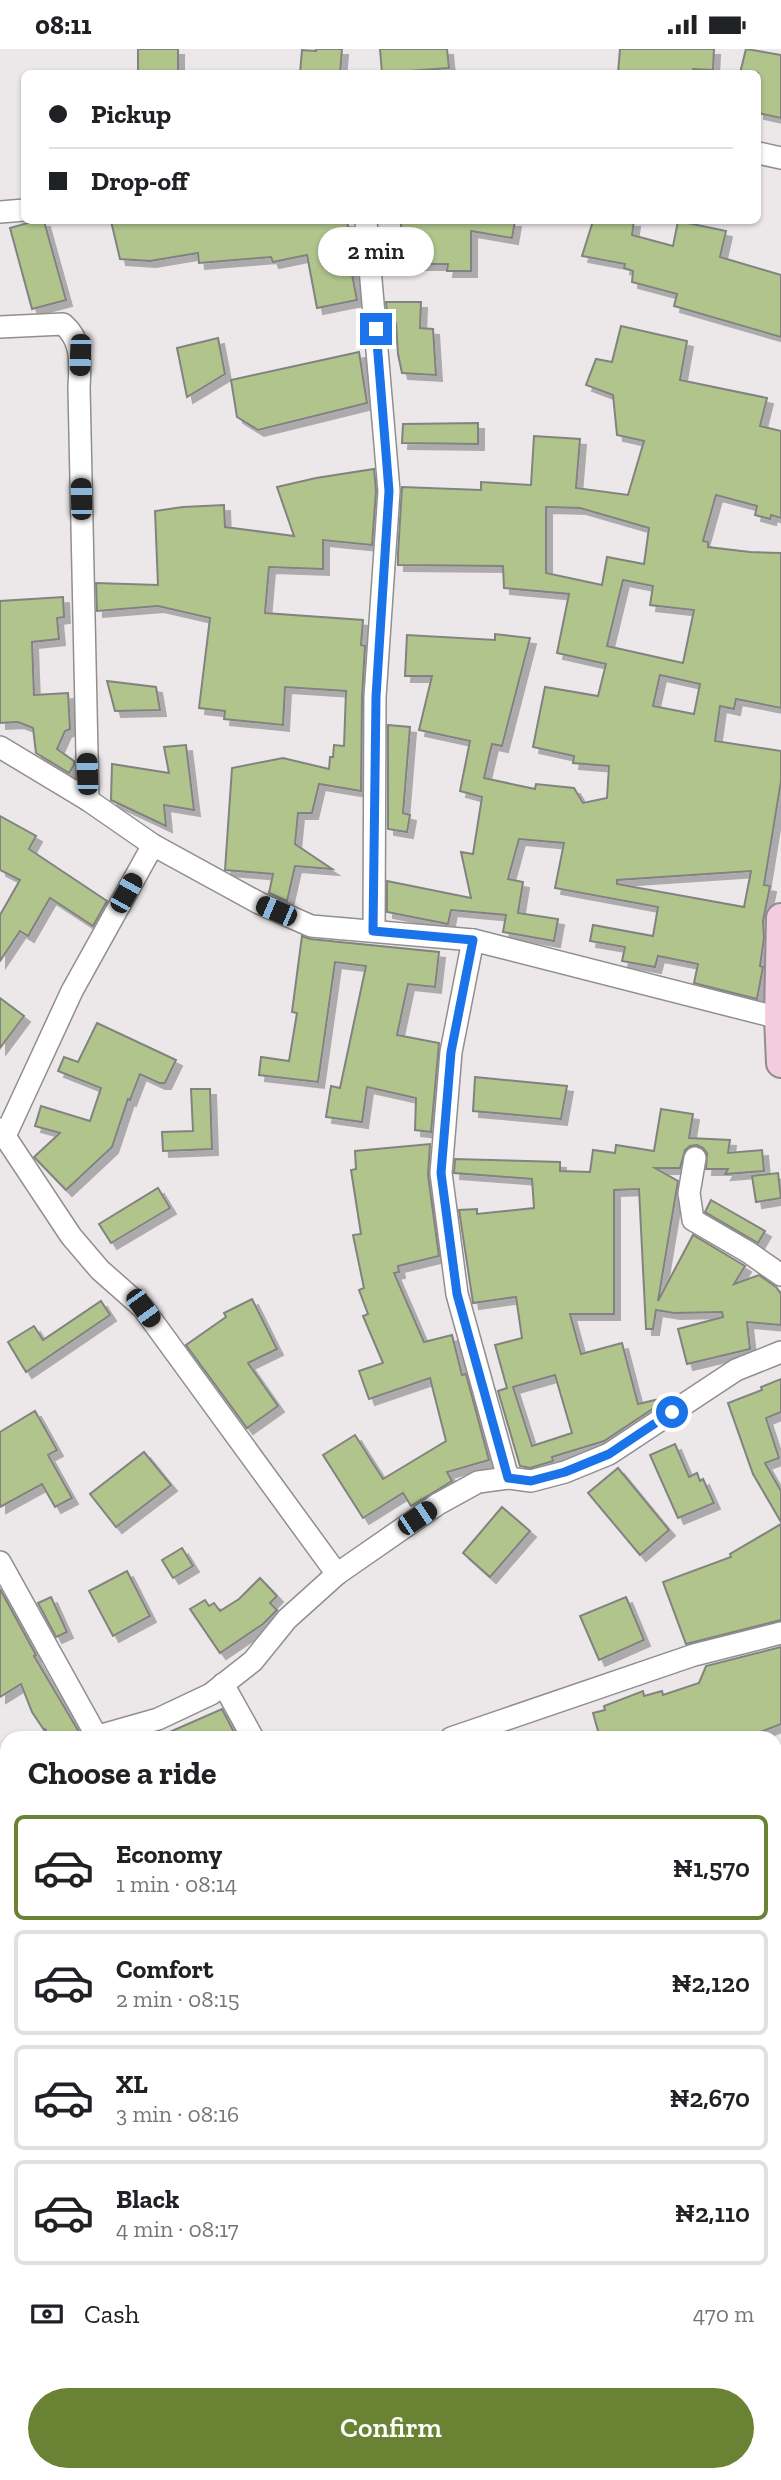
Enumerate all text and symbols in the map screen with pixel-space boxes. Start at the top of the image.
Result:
text: 08:11 [35,9,91,41]
text: Pickup [91,98,171,130]
text: Drop-off [91,165,188,197]
callout: 2 min [318,227,434,277]
text: 2 min [347,237,405,265]
route end [360,313,392,345]
car [69,334,92,376]
car [71,478,92,520]
car [76,753,99,795]
car [107,870,146,916]
car [253,893,300,929]
car [123,1285,164,1331]
route start [656,1396,688,1428]
car [394,1498,441,1538]
text: Choose a ride [28,1754,216,1792]
icon: car [32,1836,95,1899]
text: Economy [116,1838,222,1870]
text: ₦1,570 [673,1852,750,1884]
text: 1 min · 08:14 [116,1870,237,1898]
icon: car [32,1951,95,2014]
text: Comfort [116,1953,213,1985]
text: ₦2,120 [671,1967,750,1999]
text: 2 min · 08:15 [116,1985,239,2013]
icon: car [32,2066,95,2129]
text: XL [116,2068,148,2100]
text: ₦2,670 [669,2082,750,2114]
text: 3 min · 08:16 [116,2100,239,2128]
icon: car [32,2181,95,2244]
text: Black [116,2183,179,2215]
text: ₦2,110 [675,2197,750,2229]
text: 4 min · 08:17 [116,2215,239,2243]
icon: cash [28,2295,66,2333]
text: Cash [84,2298,139,2330]
text: 470 m [693,2300,754,2328]
button: Confirm [28,2388,754,2468]

